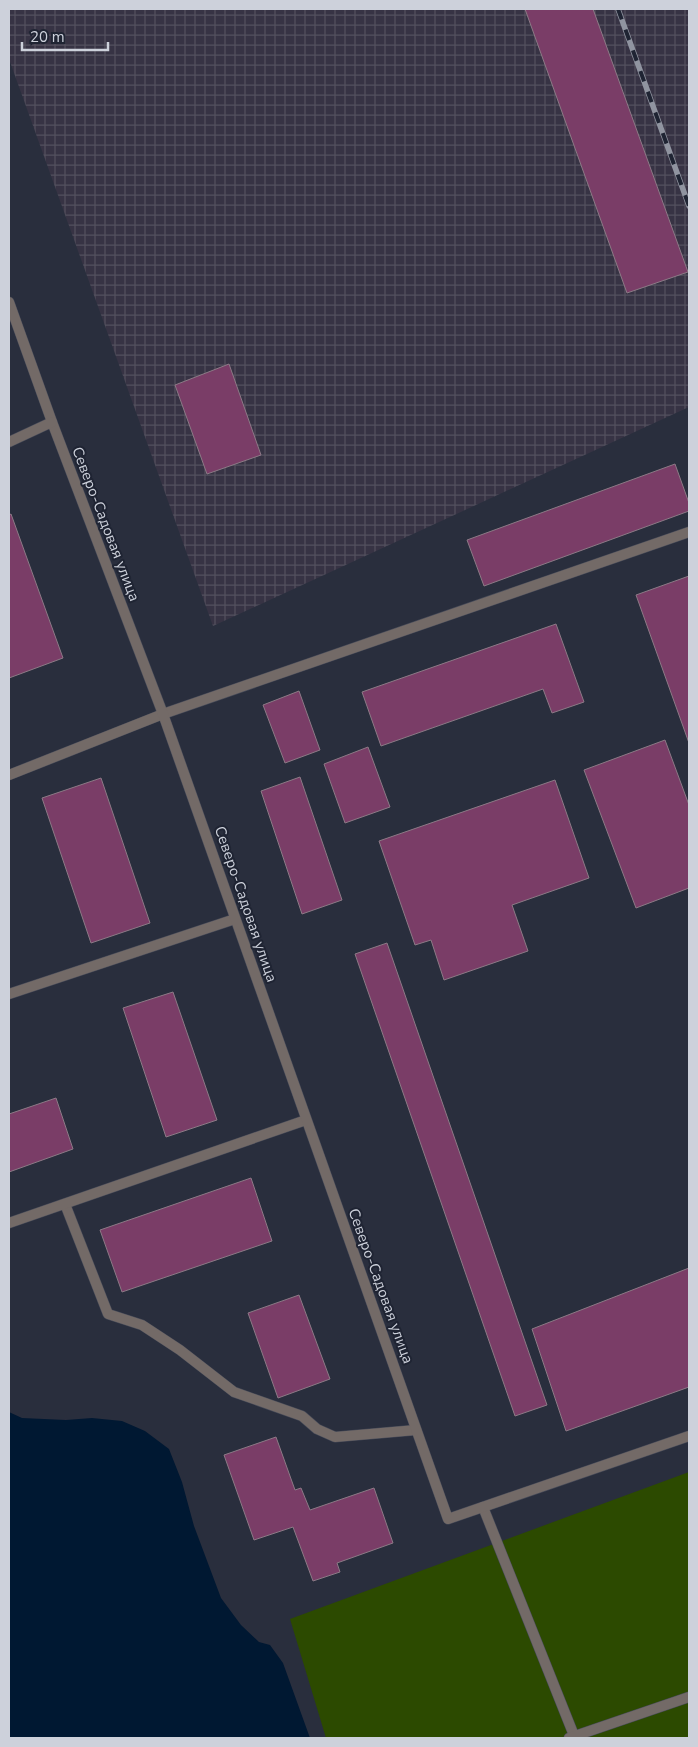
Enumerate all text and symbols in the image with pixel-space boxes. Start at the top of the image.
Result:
scale bar [22,20,109,52]
text: 20 m [30,27,65,47]
street label: Северо-Садовая улица [67,444,145,604]
street label: Северо-Садовая улица [210,823,282,985]
street label: Северо-Садовая улица [344,1206,418,1366]

